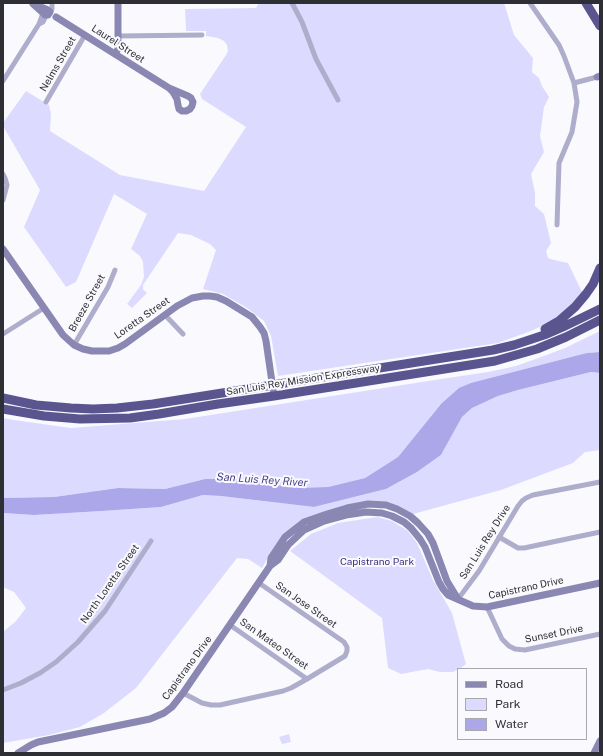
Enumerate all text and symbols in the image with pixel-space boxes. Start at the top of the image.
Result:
street label: Laurel Street [89,22,147,66]
street label: Nelms Street [37,34,79,94]
street label: Breeze Street [66,272,108,334]
street label: Loretta Street [112,294,172,342]
street label: San Luis Rey Mission Expressway [225,362,381,398]
water label: San Luis Rey River [216,470,308,490]
street label: San Luis Rey Drive [457,502,513,582]
street label: North Loretta Street [78,542,142,626]
park label: Capistrano Park [340,556,414,568]
street label: Capistrano Drive [487,574,565,602]
street label: San Jose Street [273,579,339,631]
street label: San Mateo Street [237,616,311,672]
street label: Sunset Drive [524,622,584,646]
street label: Capistrano Drive [160,633,214,703]
legend [457,668,587,740]
text: Road [495,677,523,691]
text: Park [495,697,521,711]
text: Water [495,717,528,731]

